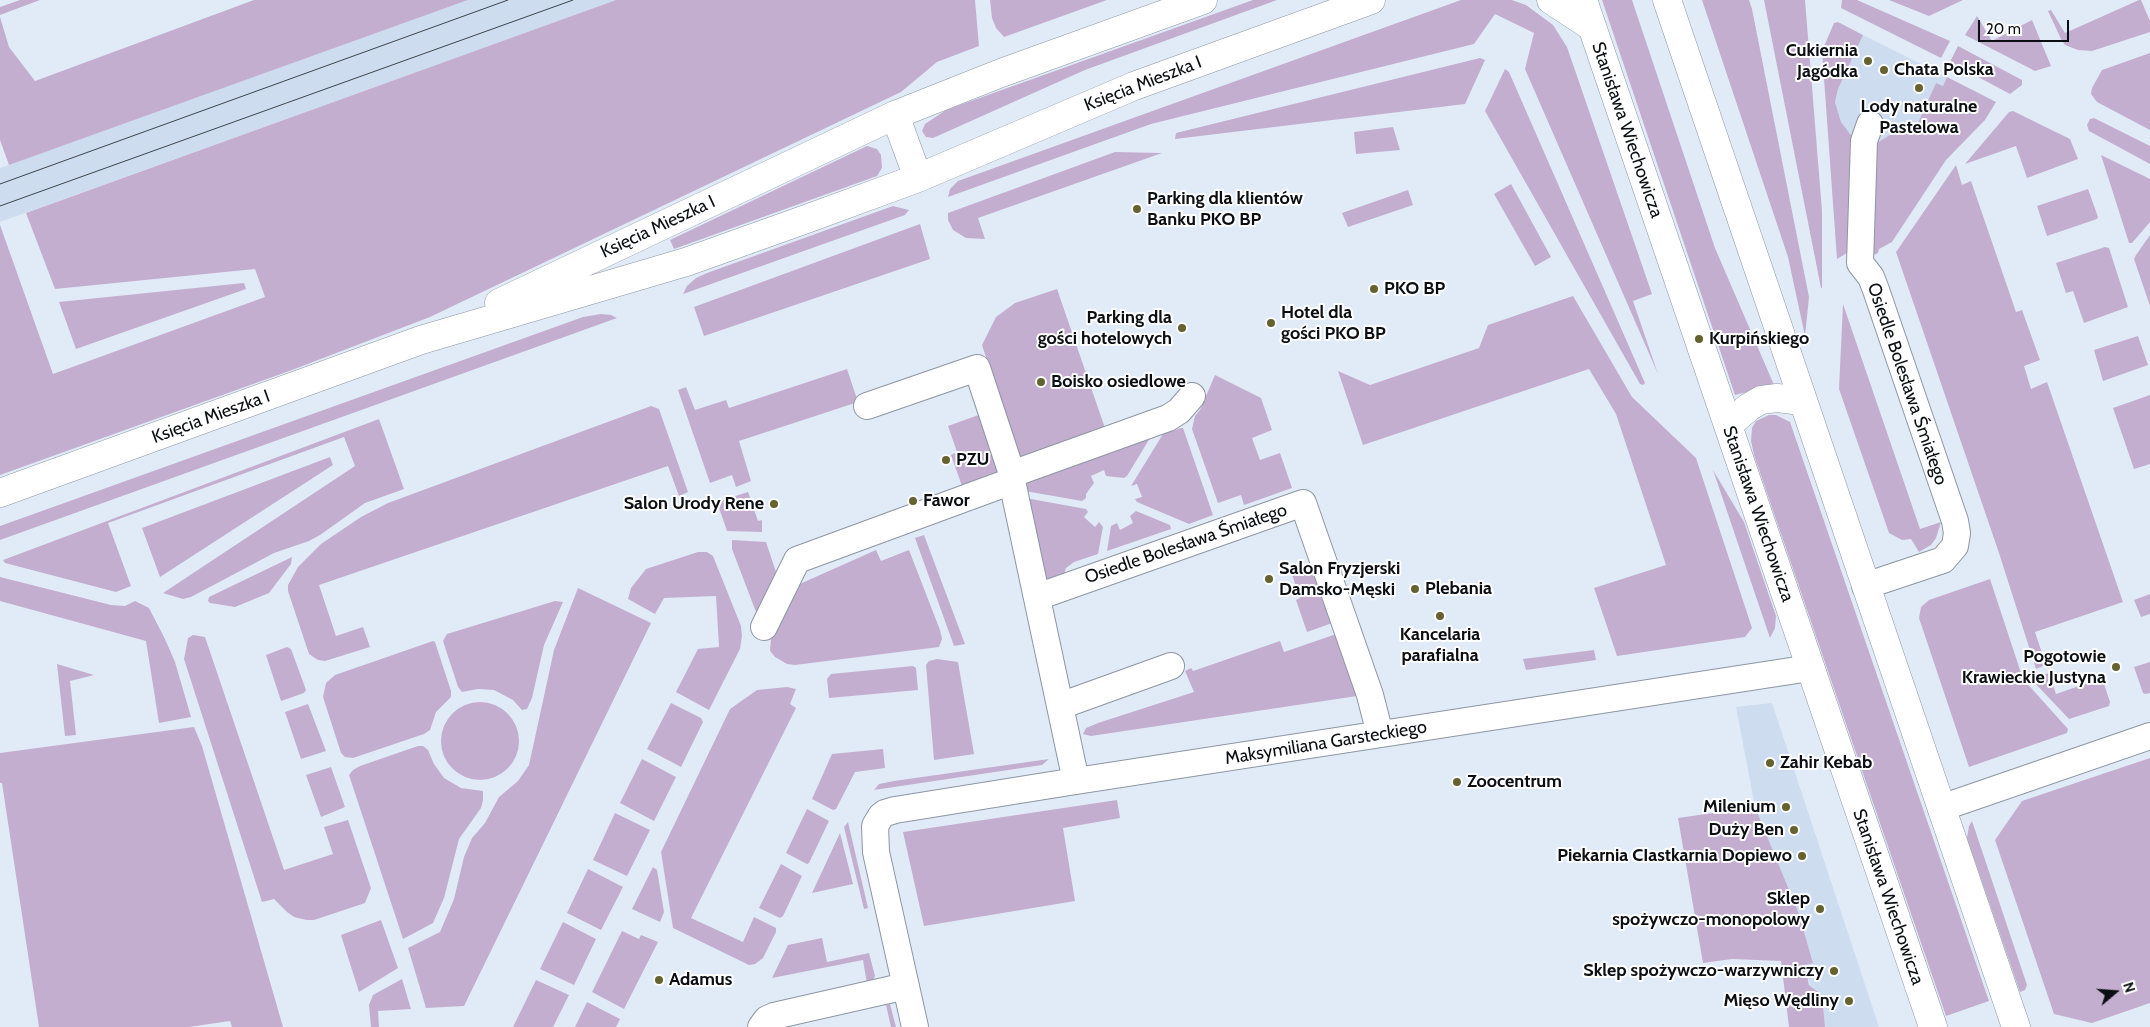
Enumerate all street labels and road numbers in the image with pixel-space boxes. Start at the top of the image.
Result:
street label: Stanisława Wiechowicza [1587,39,1667,221]
street label: Księcia Mieszka I [1081,52,1205,116]
street label: Księcia Mieszka I [597,191,719,263]
street label: Osiedle Bolesława Śmiałego [1862,280,1952,488]
street label: Księcia Mieszka I [149,386,273,448]
street label: Stanisława Wiechowicza [1718,423,1798,605]
street label: Osiedle Bolesława Śmiałego [1082,499,1290,589]
street label: Maksymiliana Garsteckiego [1224,716,1428,770]
street label: Stanisława Wiechowicza [1848,806,1928,988]

